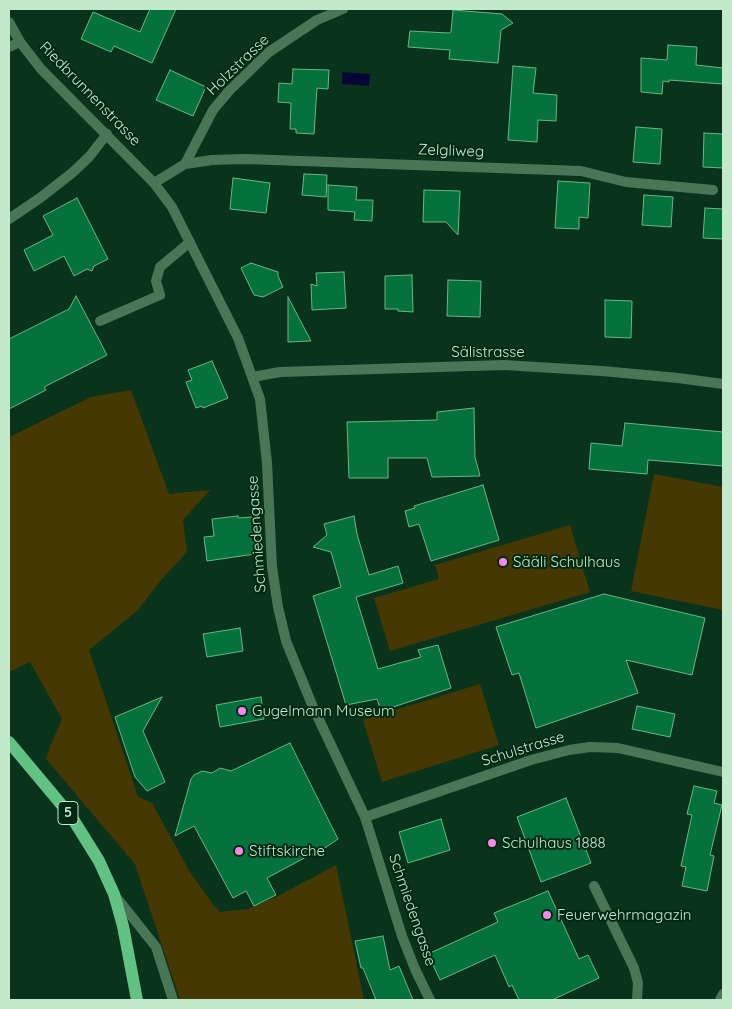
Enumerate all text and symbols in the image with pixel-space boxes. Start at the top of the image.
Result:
street label: Holzstrasse [203,31,273,99]
street label: Riedbrunnenstrasse [36,38,144,150]
street label: Zelgliweg [417,141,485,161]
street label: Sälistrasse [451,343,525,361]
street label: Schmiedengasse [244,475,270,593]
place label: Sääli Schulhaus [513,553,620,571]
marker: Sääli Schulhaus [497,556,509,568]
place label: Gugelmann Museum [252,702,395,720]
marker: Gugelmann Museum [236,705,248,717]
street label: Schulstrasse [479,728,567,770]
road number: 5 [58,801,78,824]
place label: Schulhaus 1888 [502,834,606,852]
marker: Schulhaus 1888 [486,837,498,849]
place label: Stiftskirche [249,842,325,860]
marker: Stiftskirche [233,845,245,857]
street label: Schmiedengasse [384,852,440,968]
place label: Feuerwehrmagazin [557,906,692,924]
marker: Feuerwehrmagazin [541,909,553,921]

